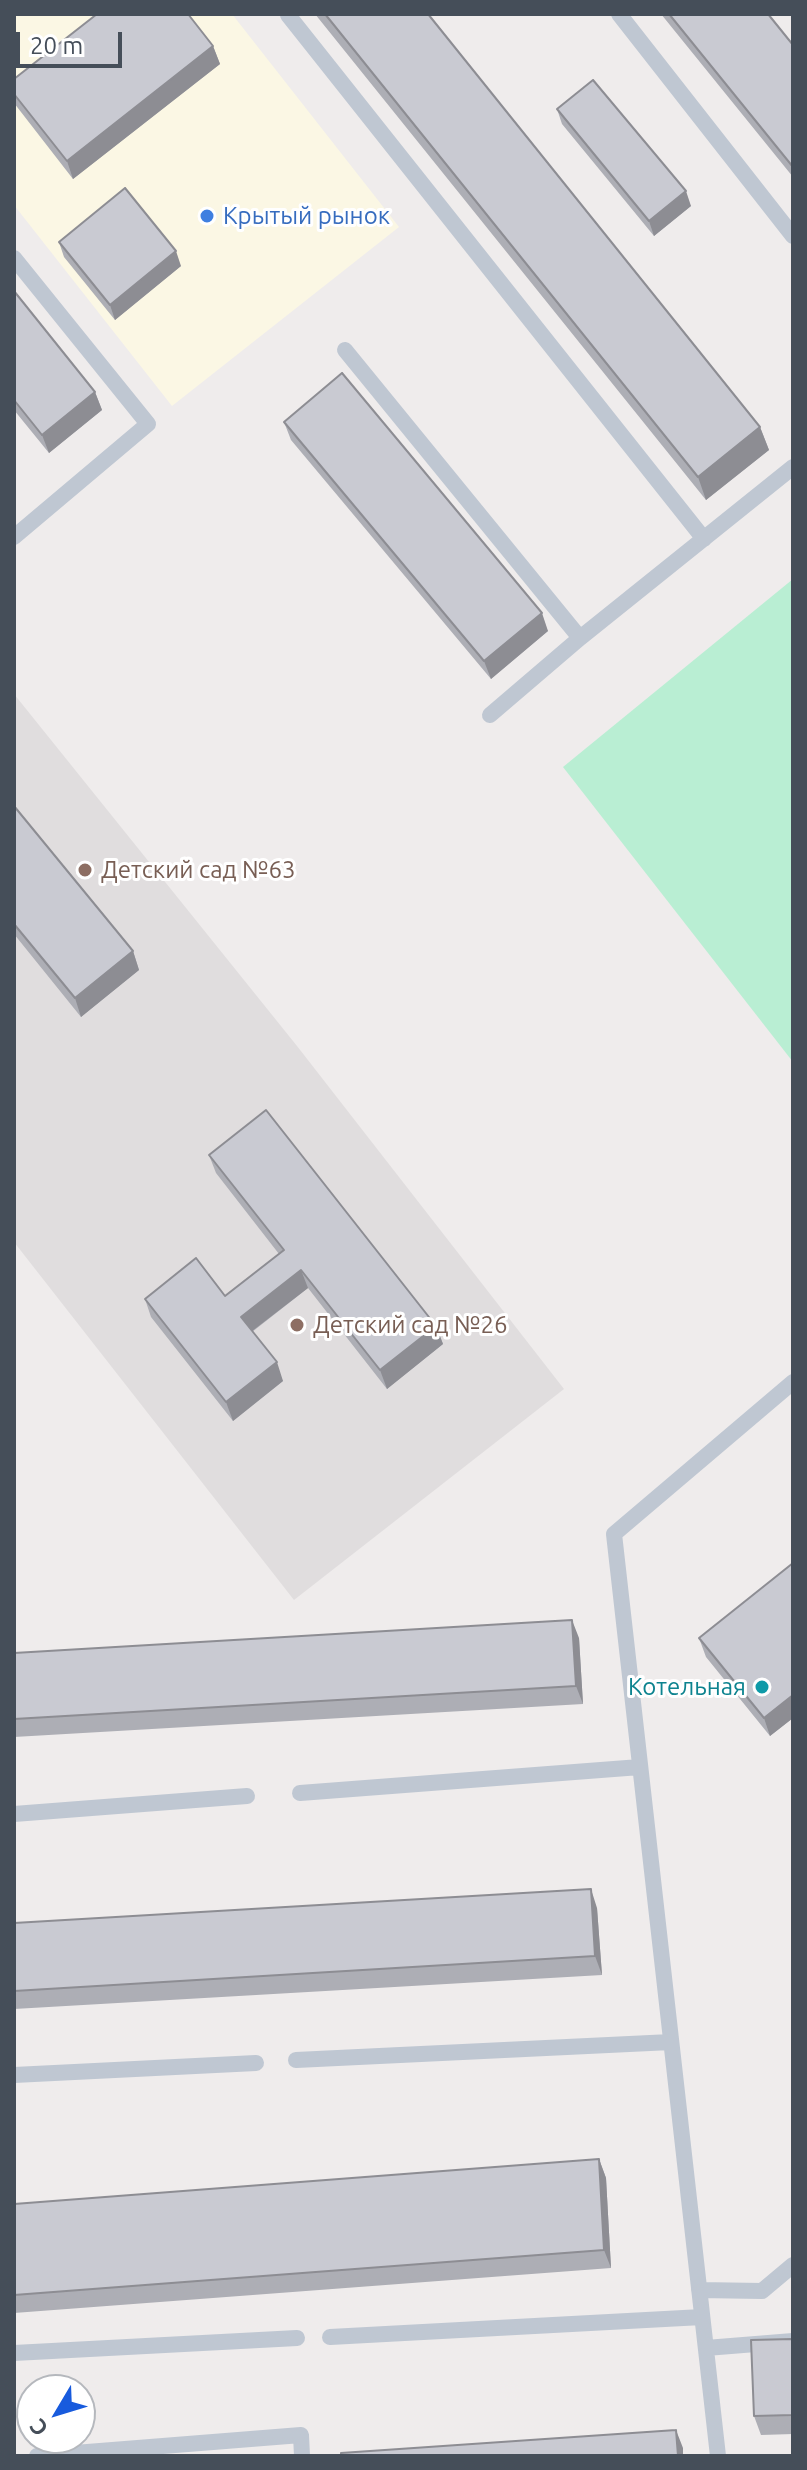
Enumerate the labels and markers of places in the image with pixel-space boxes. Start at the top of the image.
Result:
place label: Крытый рынок [223,202,390,230]
marker: Крытый рынок [198,207,216,225]
place label: Детский сад №63 [101,856,296,884]
marker: Детский сад №63 [76,861,94,879]
place label: Детский сад №26 [313,1311,508,1339]
marker: Детский сад №26 [288,1316,306,1334]
place label: Котельная [628,1673,746,1701]
marker: Котельная [753,1678,771,1696]

